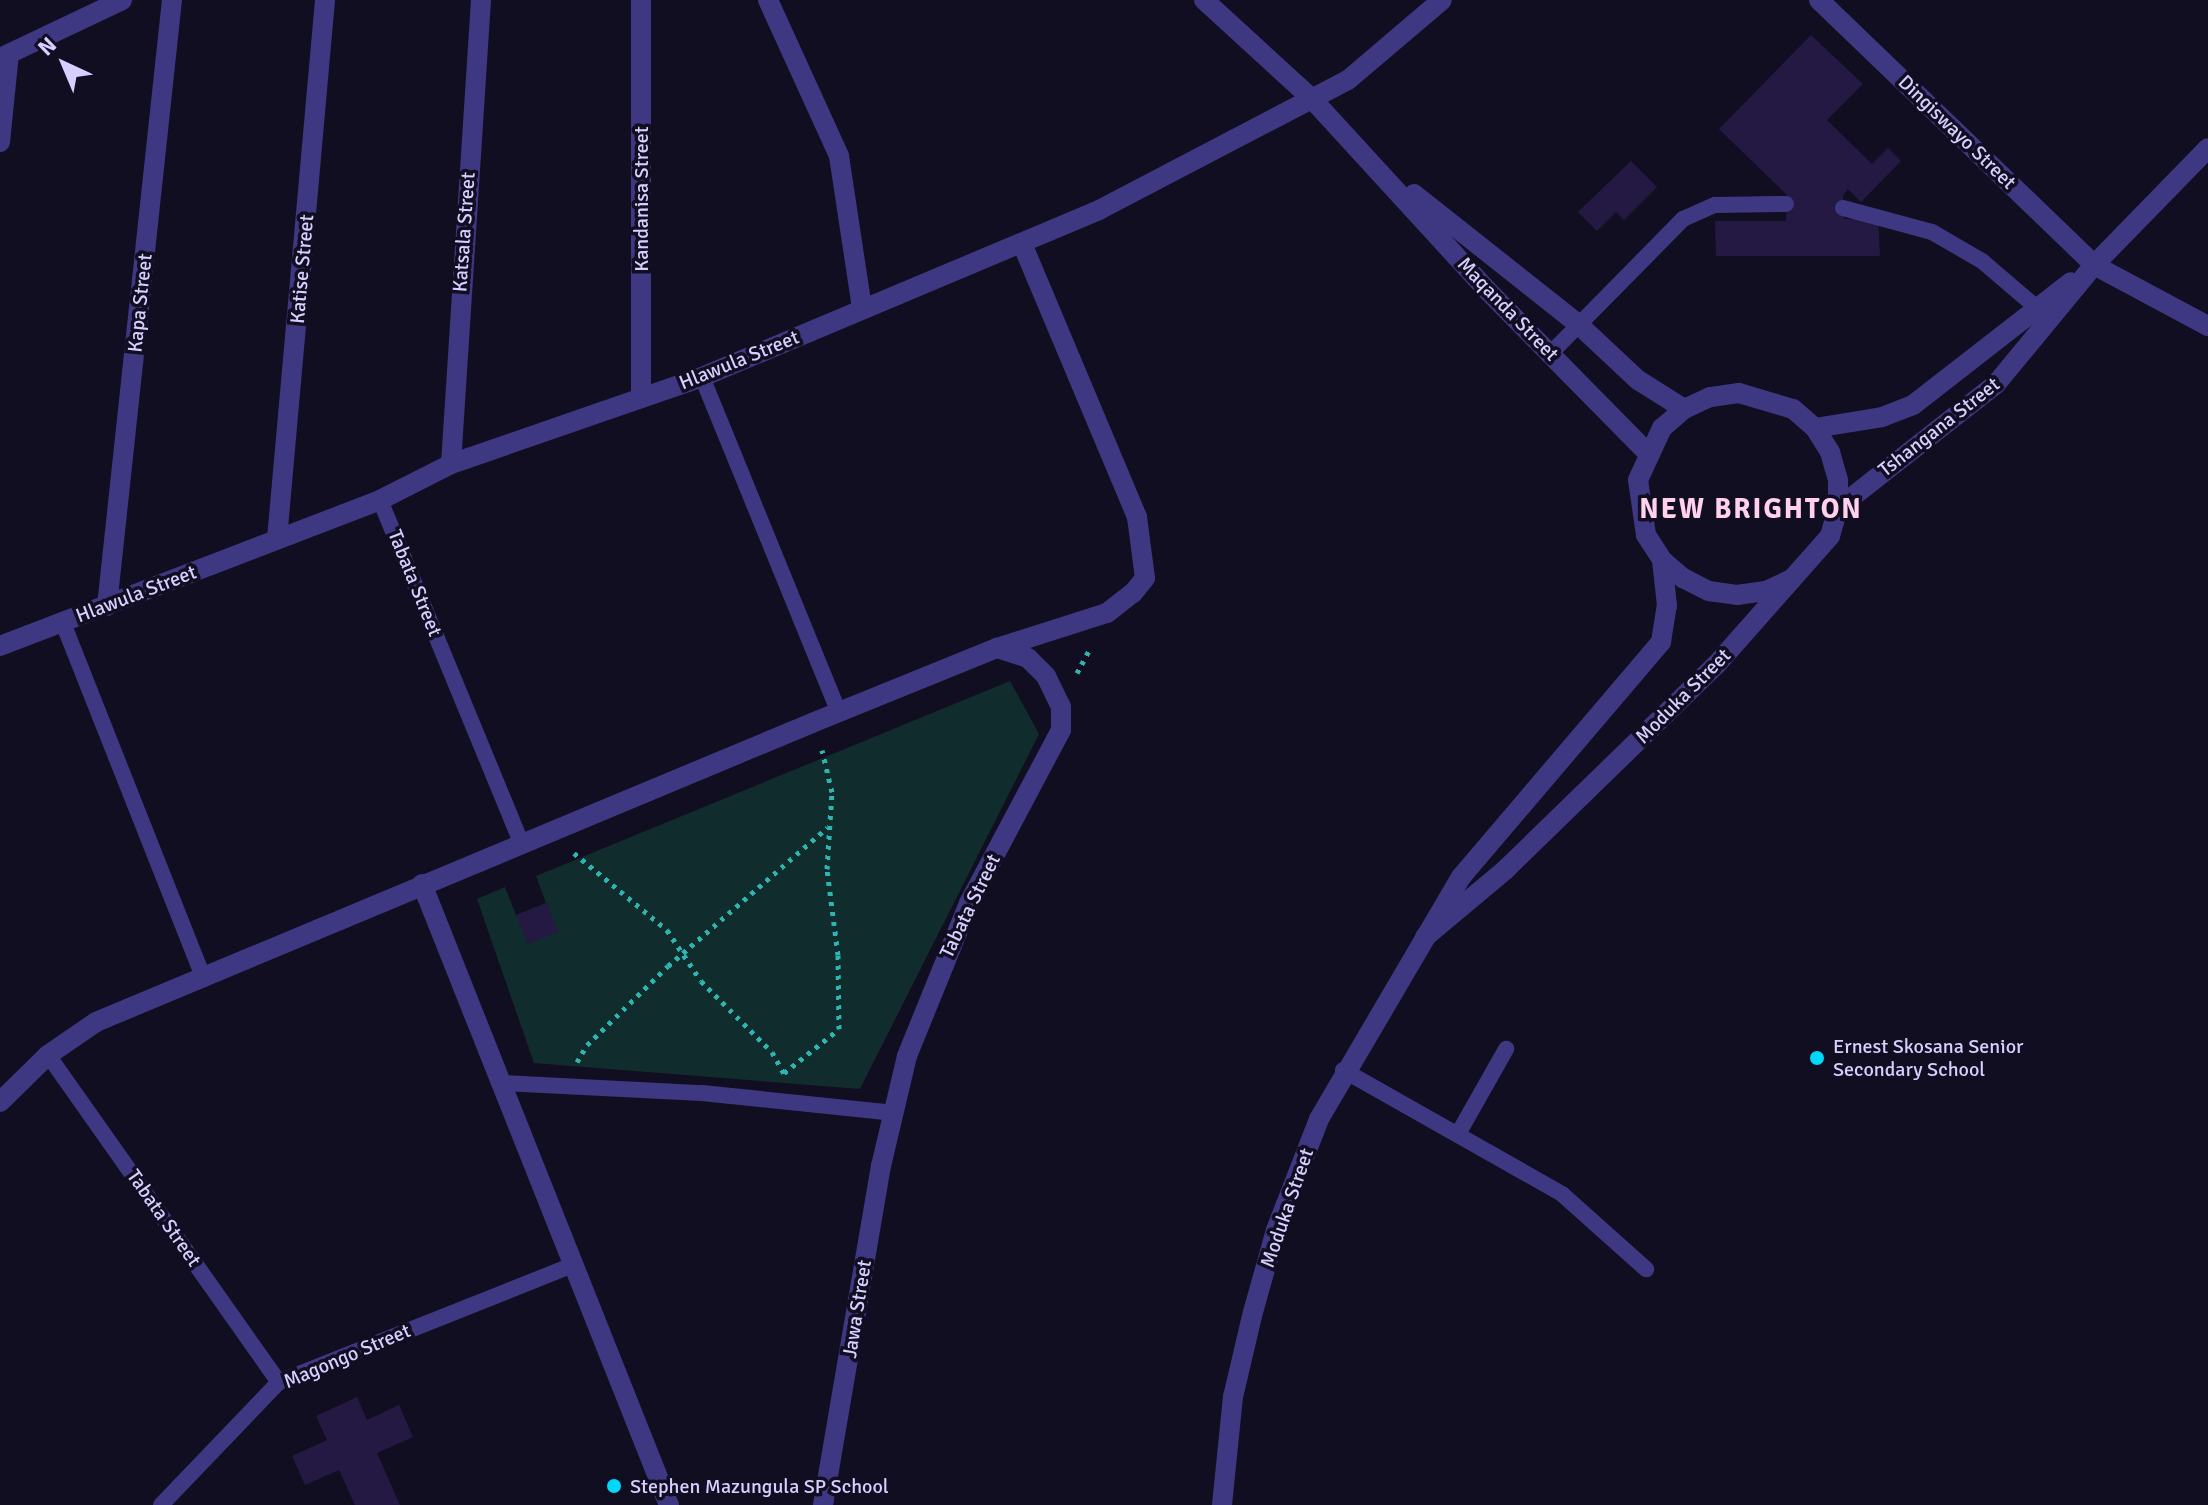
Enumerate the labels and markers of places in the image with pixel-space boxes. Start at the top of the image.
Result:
place label: Ernest Skosana Senior Secondary School [1833,1034,2023,1081]
marker: Ernest Skosana Senior Secondary School [1808,1049,1826,1067]
place label: Stephen Mazungula SP School [630,1474,889,1498]
marker: Stephen Mazungula SP School [605,1477,623,1495]

